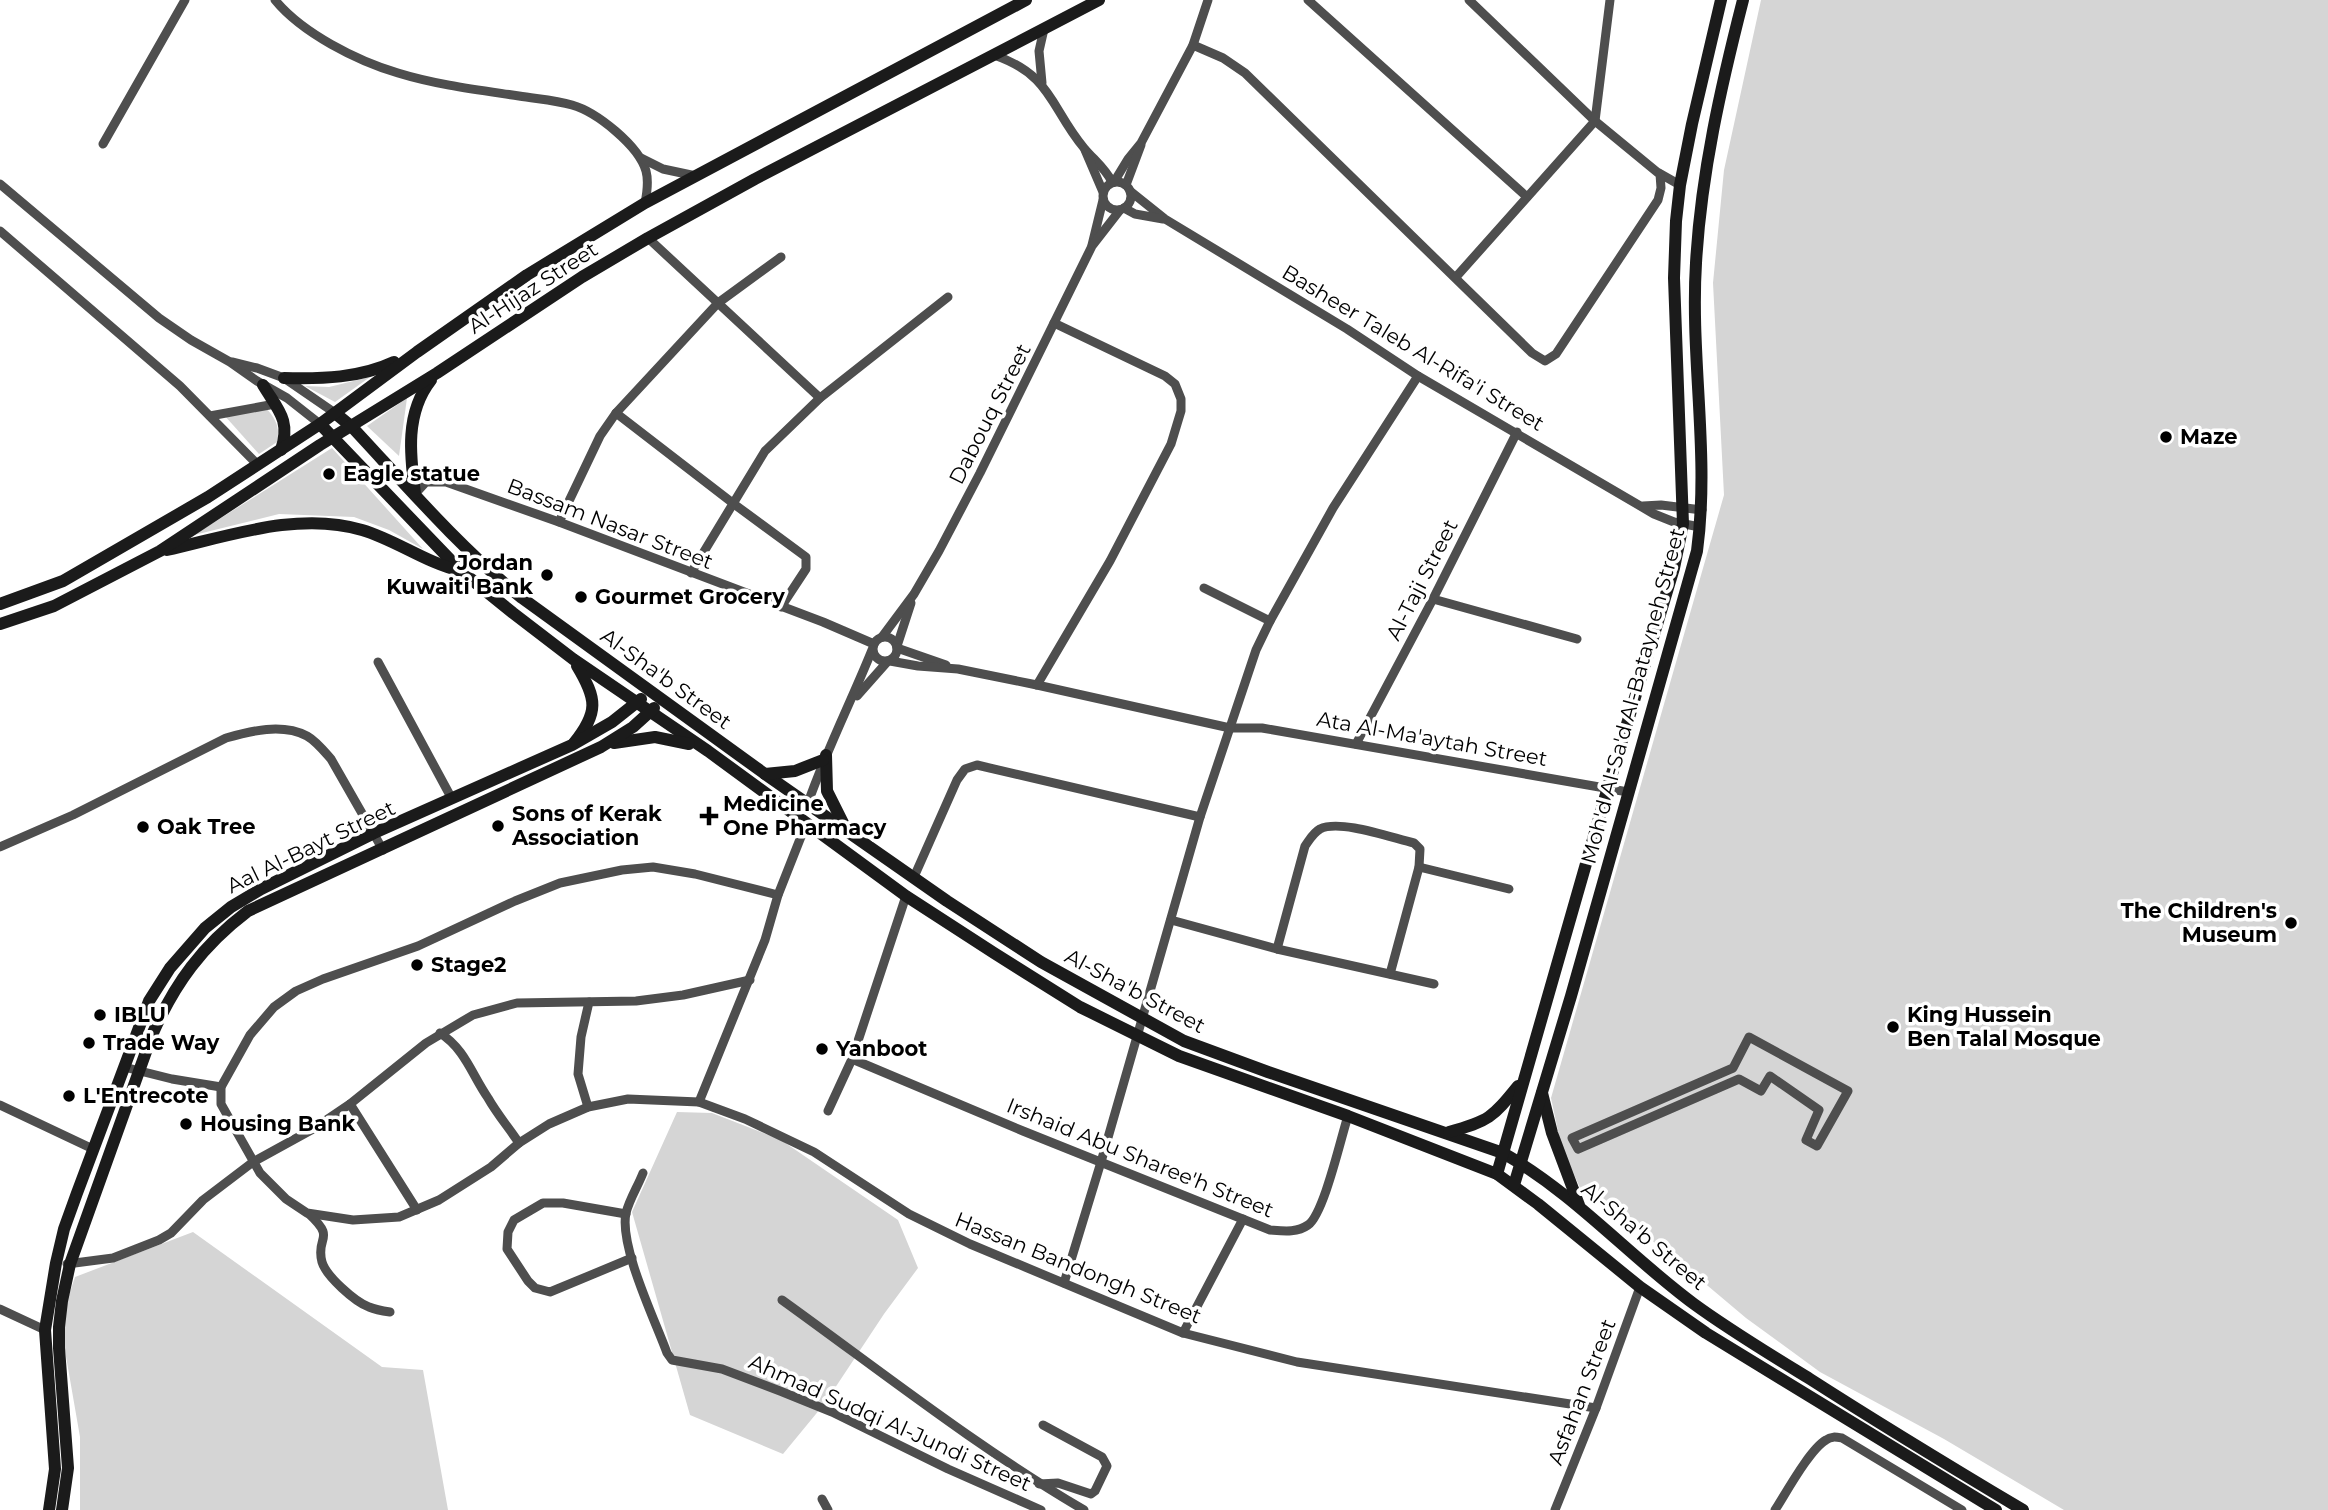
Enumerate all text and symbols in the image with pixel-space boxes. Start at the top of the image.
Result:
street label: Al-Hijaz Street [463,236,602,339]
street label: Basheer Taleb Al-Rifa'i Street [1278,259,1549,436]
street label: Dabouq Street [943,339,1036,488]
place label: Maze [2180,424,2238,449]
marker: Maze [2158,429,2174,445]
place label: Eagle statue [343,461,480,486]
marker: Eagle statue [321,466,337,482]
street label: Bassam Nasar Street [504,473,717,574]
street label: Al-Taji Street [1380,515,1463,644]
street label: Moh'd Al-Sa'd Al-Batayneh Street [1576,525,1689,867]
place label: Jordan Kuwaiti Bank [386,550,533,599]
marker: Jordan Kuwaiti Bank [539,567,555,583]
place label: Gourmet Grocery [595,584,785,609]
marker: Gourmet Grocery [573,589,589,605]
street label: Al-Sha'b Street [596,623,736,734]
street label: Ata Al-Ma'aytah Street [1315,706,1549,771]
place label: Medicine One Pharmacy [723,791,887,840]
street label: Aal Al-Bayt Street [223,795,399,898]
place label: Sons of Kerak Association [511,801,662,850]
marker: Medicine One Pharmacy [701,808,717,824]
place label: Oak Tree [157,814,255,839]
marker: Sons of Kerak Association [490,818,506,834]
marker: Oak Tree [135,819,151,835]
place label: The Children's Museum [2121,898,2277,947]
marker: The Children's Museum [2283,915,2299,931]
street label: Al-Sha'b Street [1061,943,1210,1038]
place label: Stage2 [431,952,506,977]
marker: Stage2 [409,957,425,973]
place label: IBLU [114,1002,166,1027]
place label: King Hussein Ben Talal Mosque [1907,1002,2101,1051]
marker: IBLU [92,1007,108,1023]
marker: King Hussein Ben Talal Mosque [1885,1019,1901,1035]
place label: Trade Way [103,1030,220,1055]
marker: Trade Way [81,1035,97,1051]
place label: Yanboot [835,1036,927,1061]
marker: Yanboot [814,1041,830,1057]
place label: L'Entrecote [83,1083,208,1108]
marker: L'Entrecote [61,1088,77,1104]
street label: Irshaid Abu Sharee'h Street [1003,1092,1277,1223]
place label: Housing Bank [200,1111,355,1136]
marker: Housing Bank [178,1116,194,1132]
street label: Al-Sha'b Street [1577,1176,1712,1295]
street label: Hassan Bandongh Street [951,1207,1205,1329]
street label: Asfahan Street [1542,1315,1621,1468]
street label: Ahmad Sudqi Al-Jundi Street [745,1349,1035,1496]

